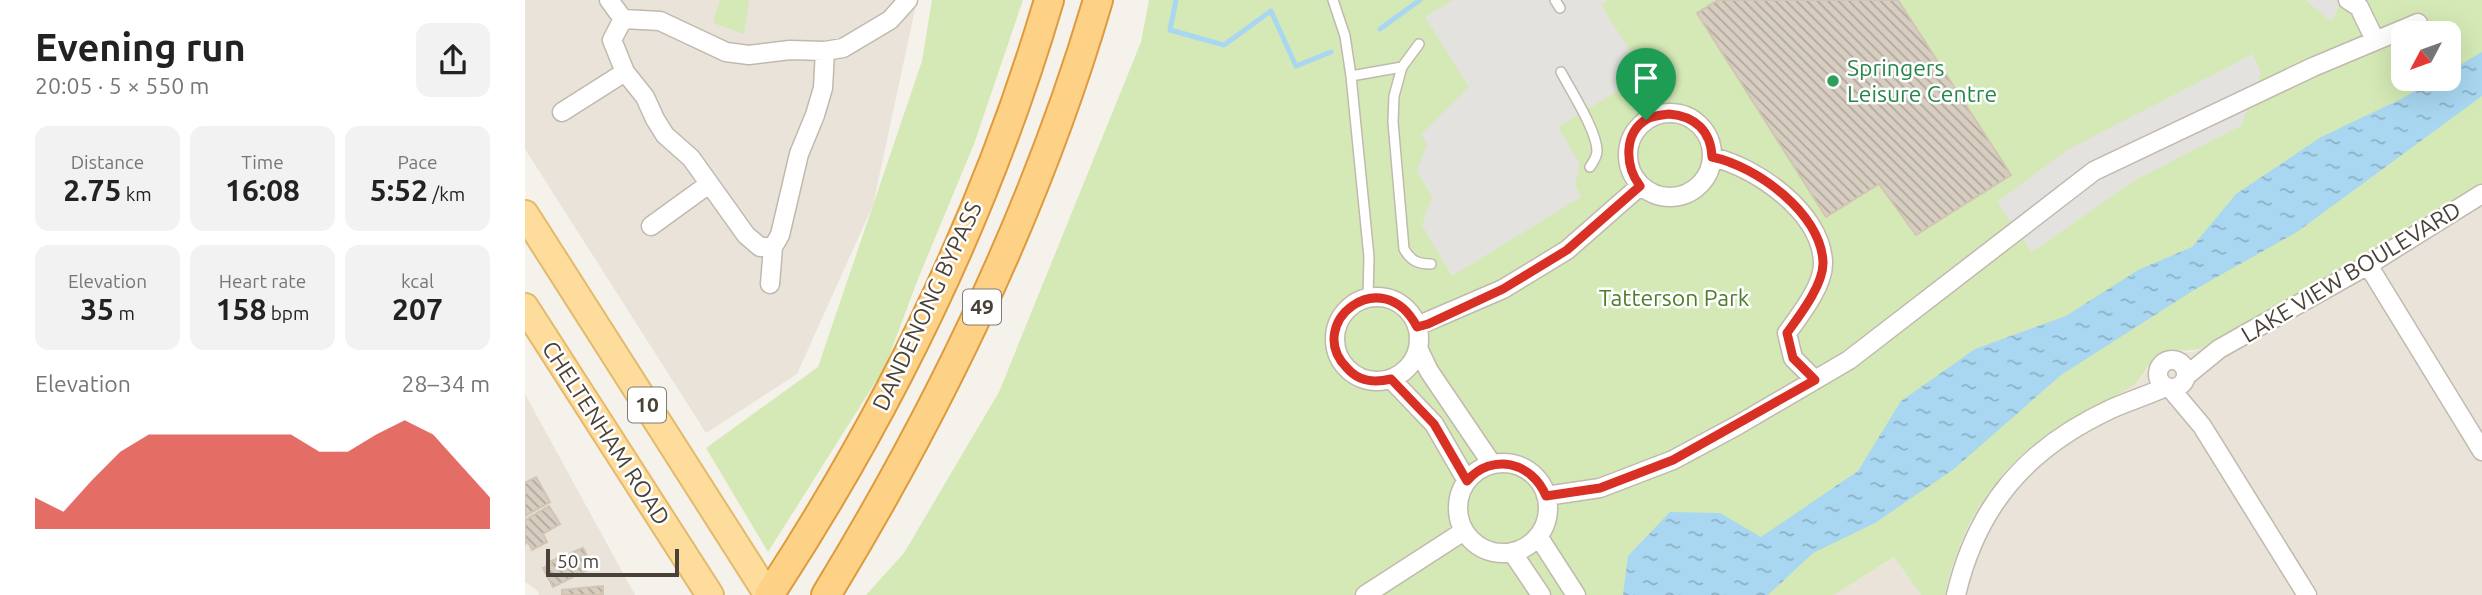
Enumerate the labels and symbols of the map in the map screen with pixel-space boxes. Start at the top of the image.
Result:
north arrow [2391,21,2461,91]
pin [1616,48,1676,120]
place label: Springers Leisure Centre [1847,55,1997,106]
marker: Springers Leisure Centre [1825,73,1841,89]
street label: LAKE VIEW BOULEVARD [2237,196,2465,347]
street label: DANDENONG BYPASS [867,197,986,414]
park label: Tatterson Park [1599,285,1750,310]
road number: 49 [963,290,1001,324]
street label: CHELTENHAM ROAD [538,336,675,529]
road number: 10 [628,388,666,422]
scale bar [546,546,679,578]

